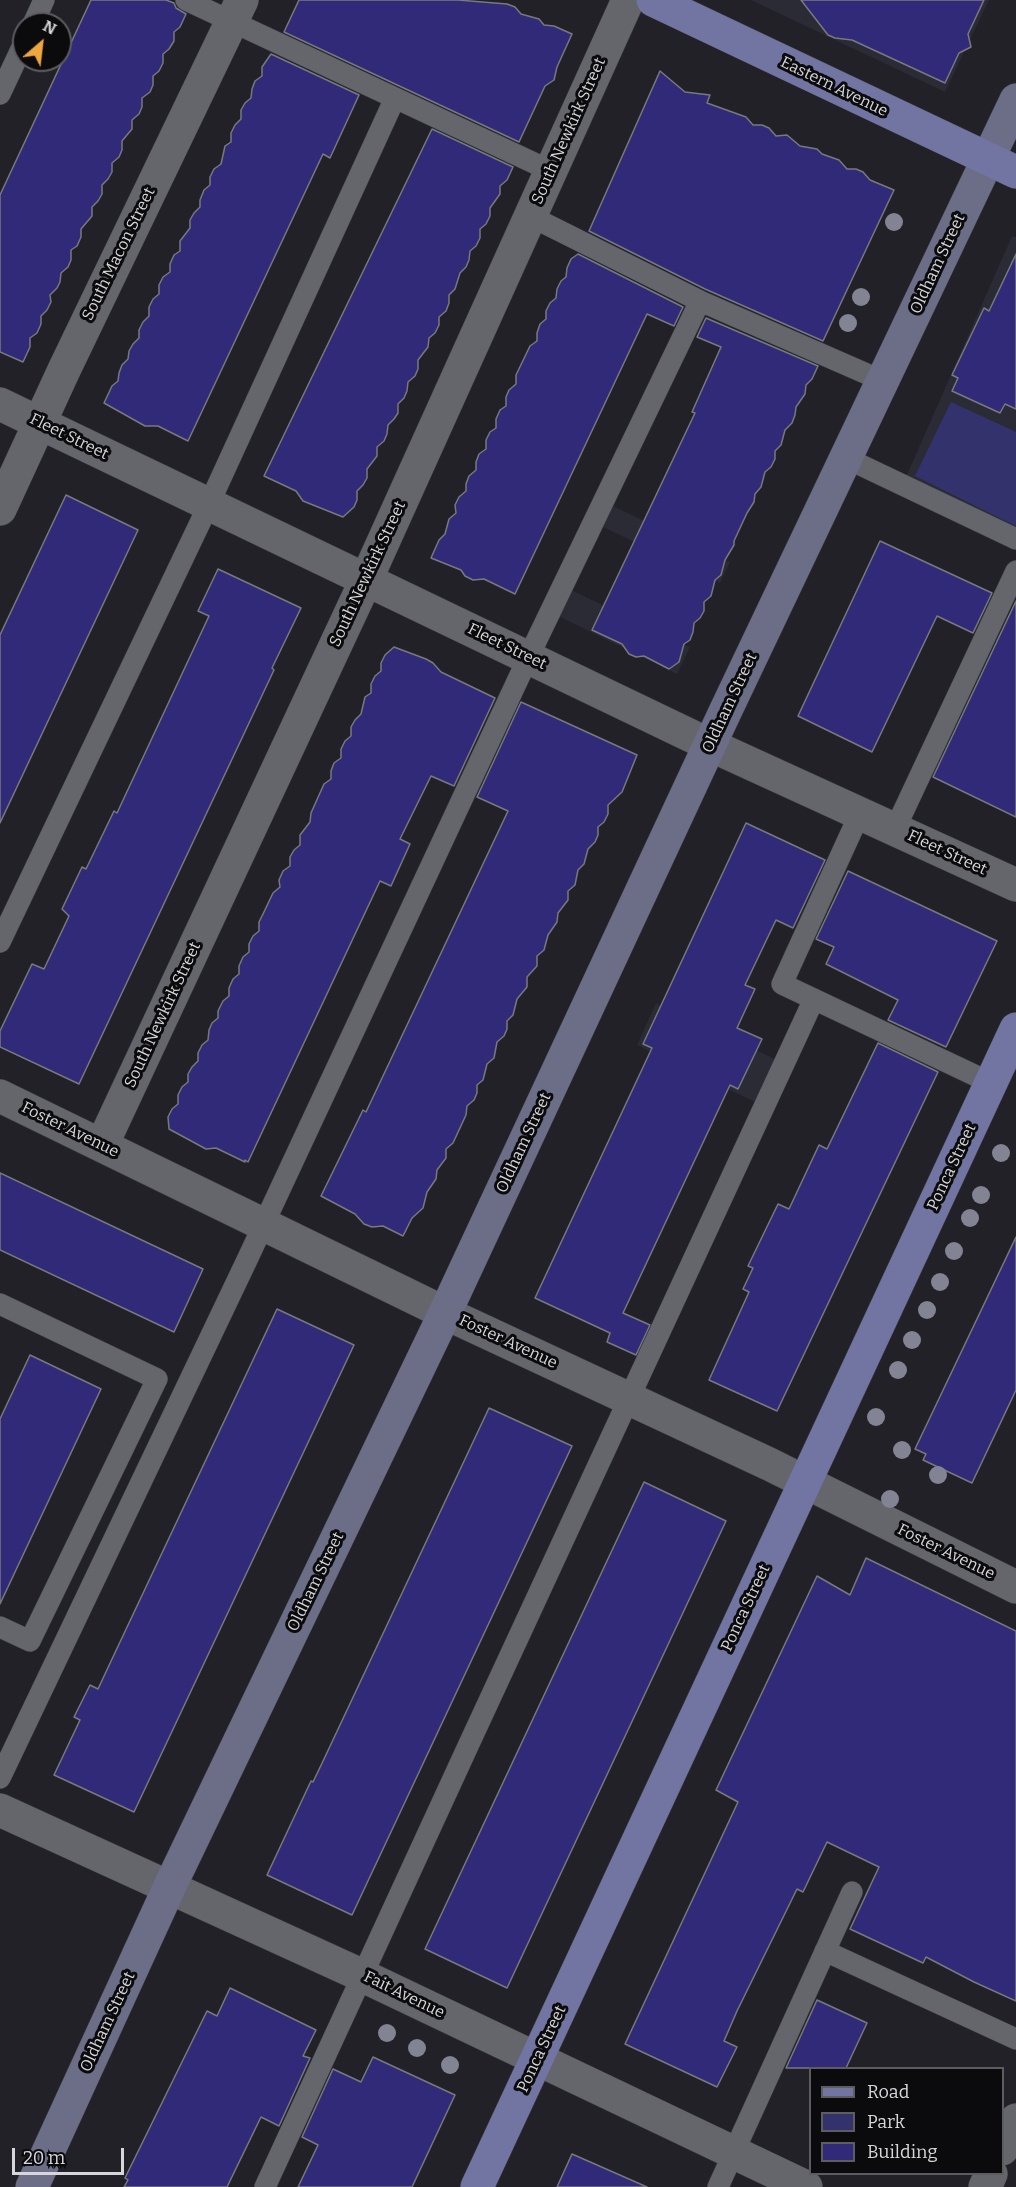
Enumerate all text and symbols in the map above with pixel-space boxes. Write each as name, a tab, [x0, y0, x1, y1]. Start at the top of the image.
north arrow	[12, 12, 72, 72]
text: N	[40, 16, 60, 39]
street label: Eastern Avenue	[777, 53, 891, 121]
street label: South Newkirk Street	[528, 55, 610, 207]
street label: South Macon Street	[78, 184, 160, 324]
street label: Oldham Street	[906, 211, 970, 317]
street label: Fleet Street	[27, 410, 111, 464]
street label: South Newkirk Street	[326, 498, 410, 650]
street label: Fleet Street	[465, 620, 549, 674]
street label: Oldham Street	[698, 650, 762, 756]
street label: Fleet Street	[904, 826, 990, 880]
street label: South Newkirk Street	[121, 939, 205, 1091]
street label: Oldham Street	[492, 1090, 556, 1196]
street label: Foster Avenue	[18, 1098, 122, 1162]
street label: Ponca Street	[924, 1121, 980, 1213]
street label: Foster Avenue	[456, 1311, 560, 1373]
street label: Foster Avenue	[894, 1520, 998, 1584]
street label: Oldham Street	[284, 1529, 348, 1635]
street label: Ponca Street	[718, 1562, 774, 1654]
street label: Fait Avenue	[361, 1967, 447, 2023]
street label: Oldham Street	[76, 1969, 140, 2075]
street label: Ponca Street	[514, 2003, 570, 2095]
legend	[809, 2067, 1004, 2175]
text: Road	[867, 2081, 909, 2103]
text: Park	[867, 2111, 905, 2133]
scale bar	[15, 2136, 128, 2174]
text: Building	[867, 2141, 938, 2163]
text: 20 m	[23, 2147, 65, 2169]

